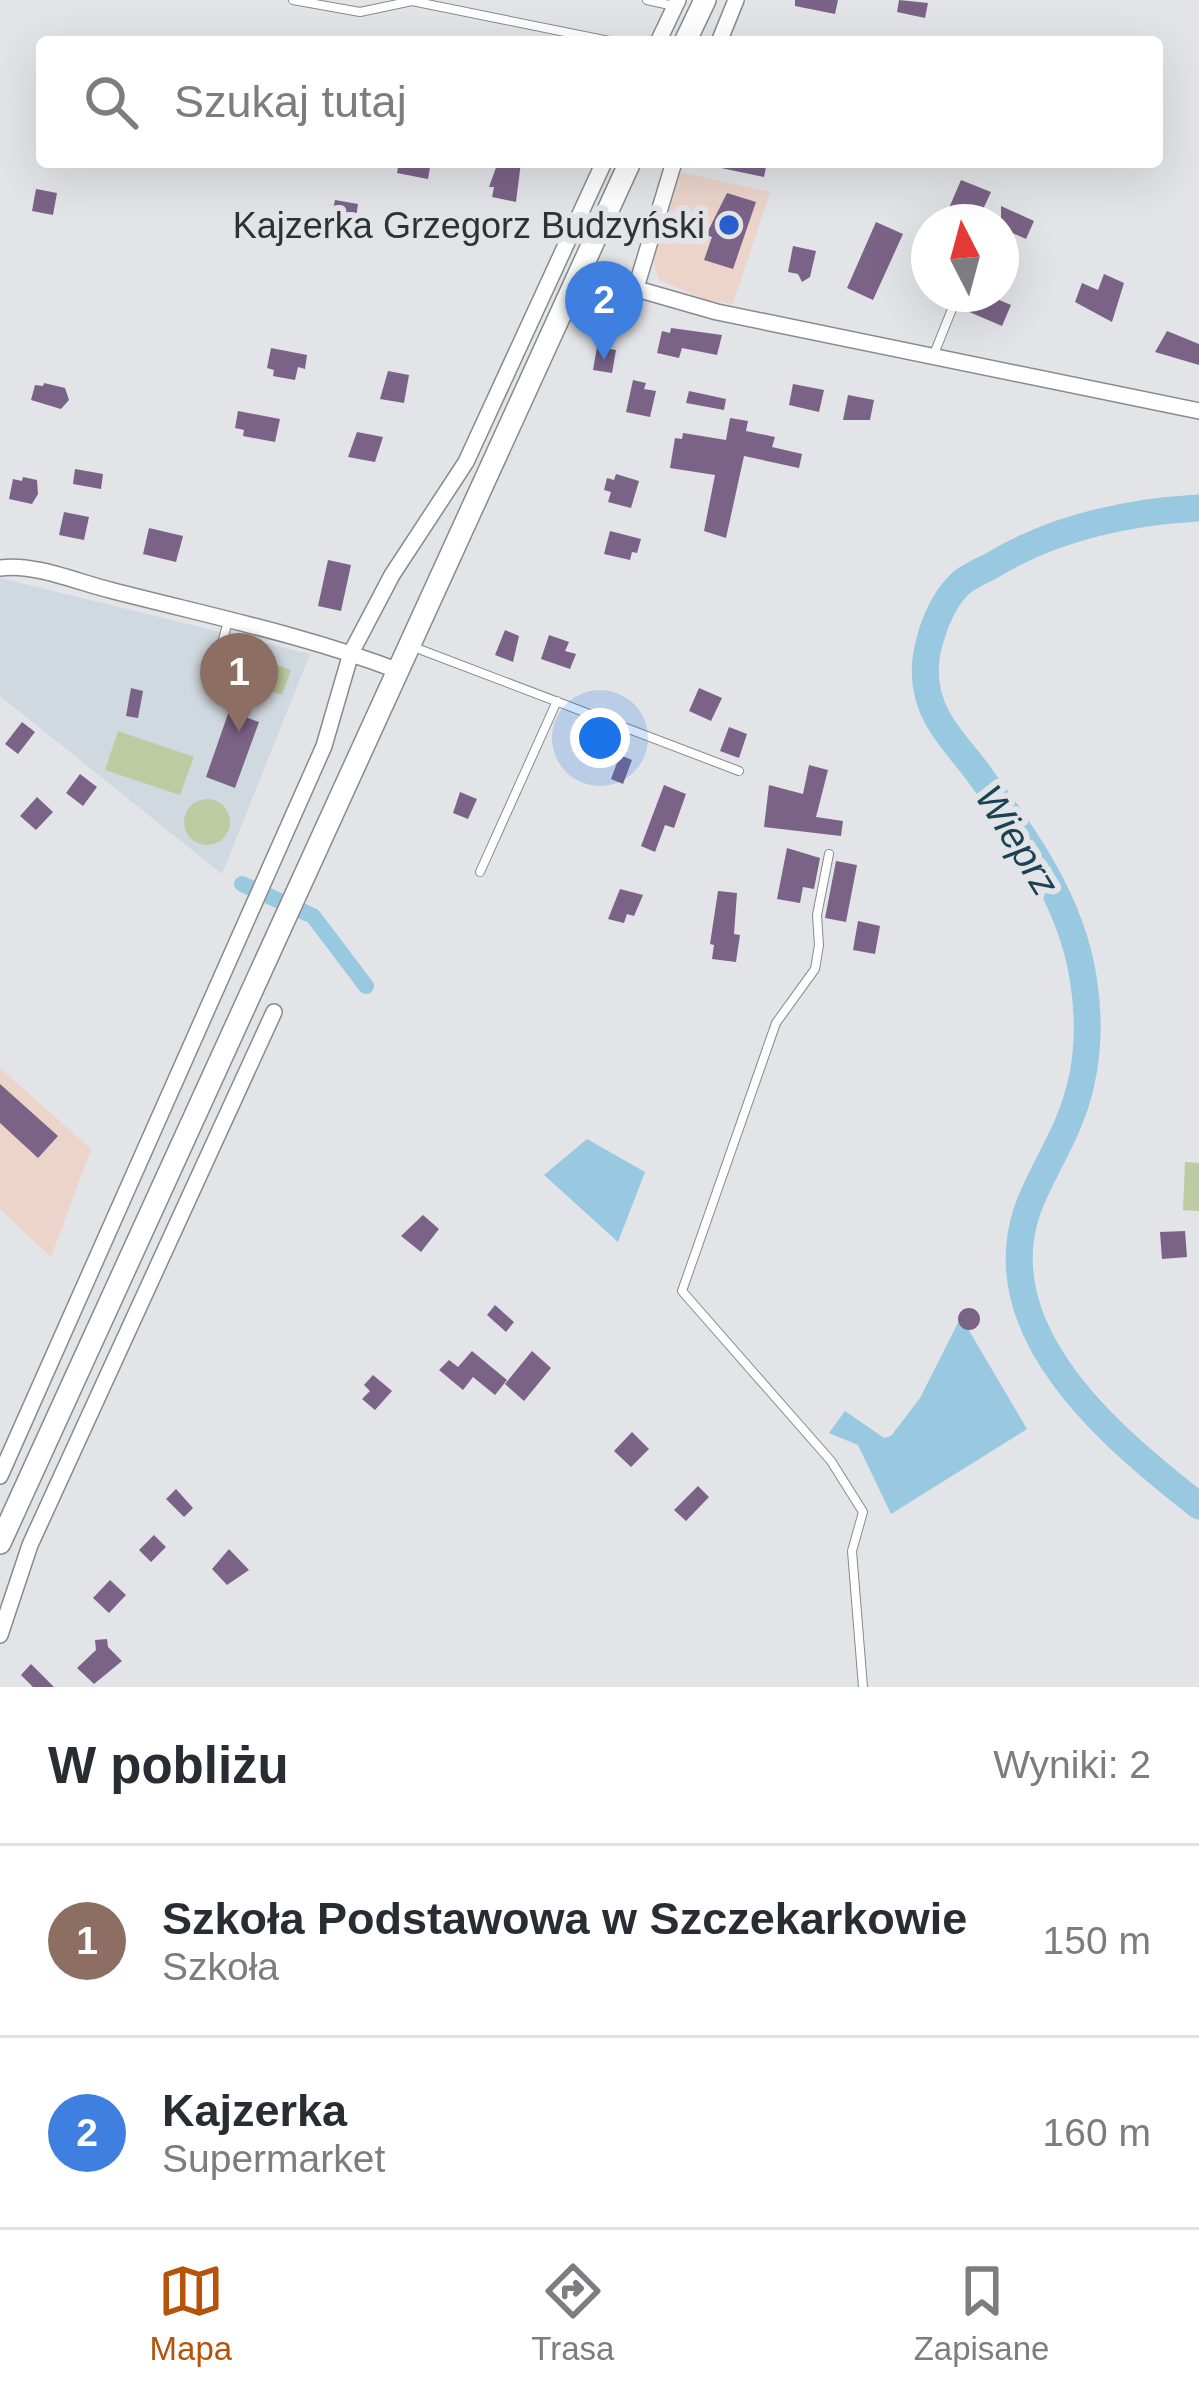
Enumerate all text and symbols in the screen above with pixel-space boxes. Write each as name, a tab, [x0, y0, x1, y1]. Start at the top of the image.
search box	[36, 36, 1163, 168]
icon: search	[78, 69, 144, 135]
text: Szukaj tutaj	[174, 76, 407, 127]
north arrow	[911, 204, 1019, 312]
place label: Kajzerka Grzegorz Budzyński	[233, 205, 705, 246]
marker: Kajzerka Grzegorz Budzyński	[716, 212, 742, 238]
pin: 2	[565, 261, 643, 360]
pin: 1	[200, 633, 278, 732]
your location	[570, 708, 630, 768]
water label: Wieprz	[967, 778, 1068, 903]
text: W pobliżu	[48, 1737, 289, 1794]
text: Wyniki: 2	[993, 1743, 1151, 1786]
text: Szkoła Podstawowa w Szczekarkowie	[162, 1893, 967, 1944]
text: 1	[76, 1919, 98, 1962]
text: 150 m	[1043, 1919, 1151, 1962]
text: Szkoła	[162, 1945, 279, 1988]
text: Kajzerka	[162, 2085, 347, 2136]
text: 2	[76, 2111, 98, 2154]
text: 160 m	[1043, 2111, 1151, 2154]
text: Supermarket	[162, 2137, 385, 2180]
tab: Mapa	[150, 2258, 232, 2368]
tab: Trasa	[531, 2258, 614, 2368]
tab: Zapisane	[914, 2258, 1049, 2368]

